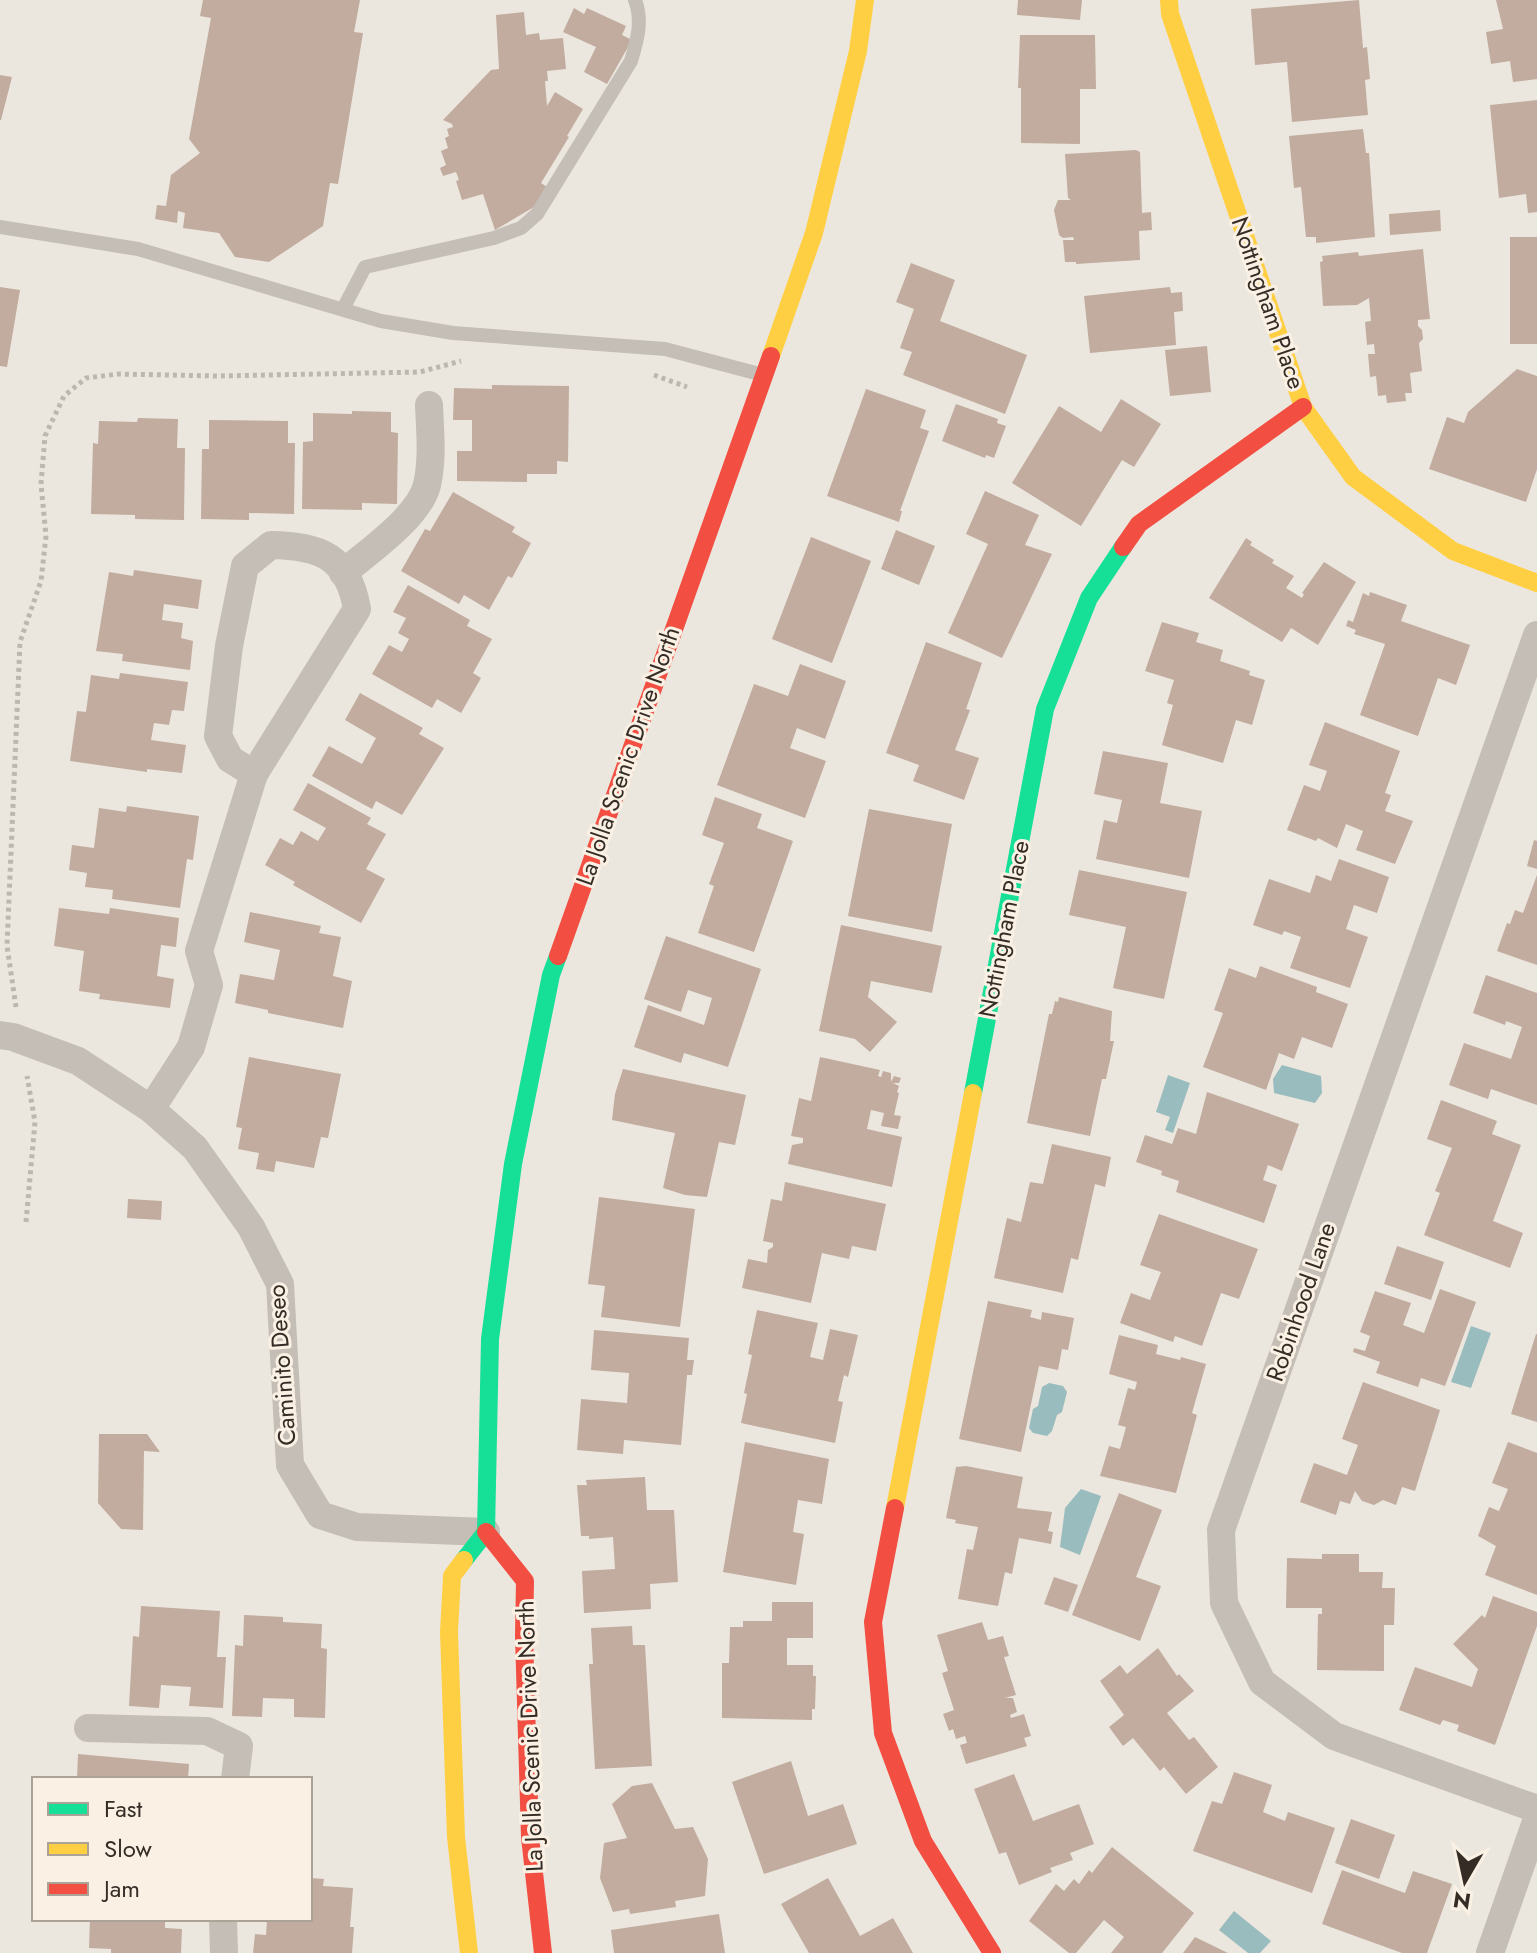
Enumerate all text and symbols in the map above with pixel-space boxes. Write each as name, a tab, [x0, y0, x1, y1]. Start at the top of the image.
street label: Nottingham Place	[1223, 212, 1314, 394]
street label: La Jolla Scenic Drive North	[567, 622, 688, 890]
street label: Nottingham Place	[969, 837, 1038, 1021]
street label: Robinhood Lane	[1257, 1218, 1344, 1386]
street label: Caminito Deseo	[258, 1283, 305, 1447]
street label: La Jolla Scenic Drive North	[507, 1600, 552, 1872]
legend	[32, 1777, 312, 1921]
text: Fast	[104, 1791, 142, 1826]
text: Slow	[104, 1831, 152, 1866]
north arrow	[1425, 1841, 1505, 1921]
text: Jam	[101, 1871, 140, 1906]
text: N	[1451, 1884, 1473, 1918]

